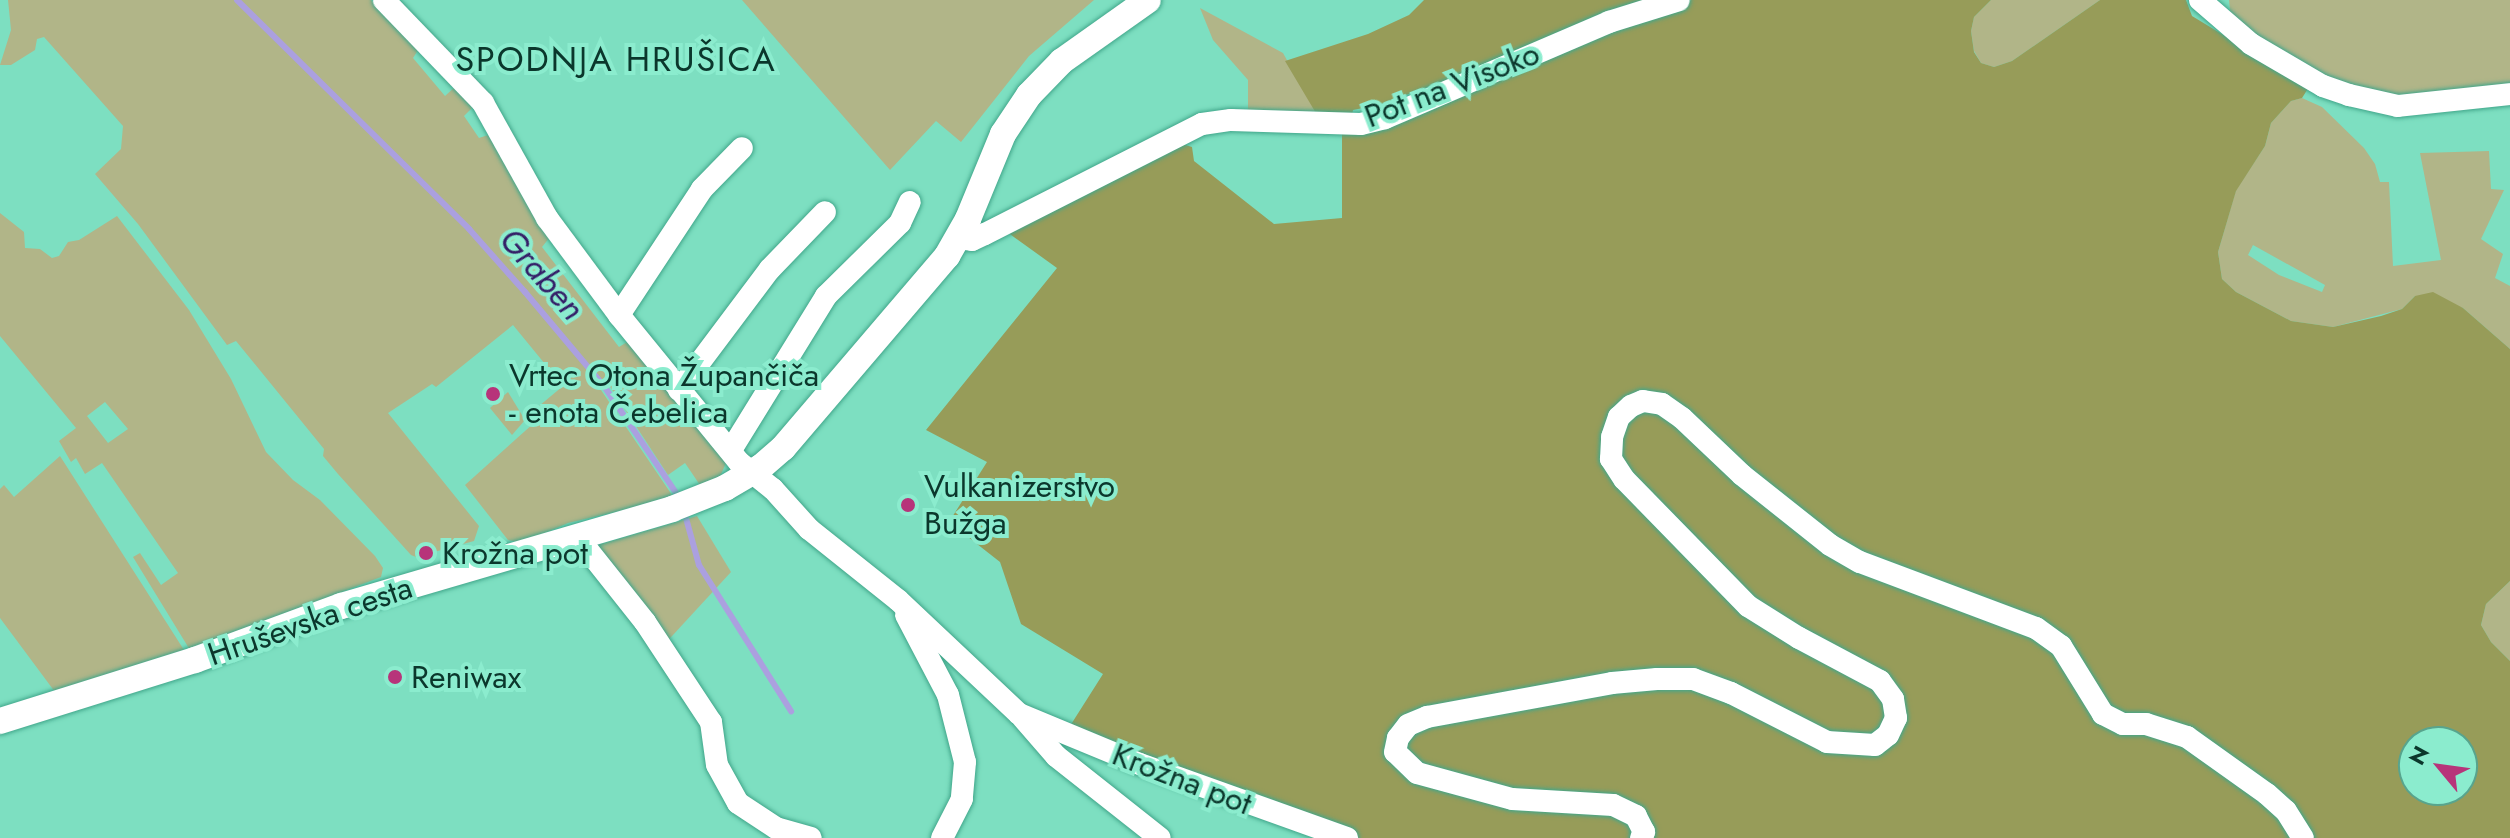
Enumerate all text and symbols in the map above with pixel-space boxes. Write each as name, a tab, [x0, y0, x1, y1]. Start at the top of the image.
street label: Pot na Visoko	[1359, 34, 1545, 136]
district label: SPODNJA HRUŠICA	[455, 40, 777, 80]
water label: Graben	[491, 220, 593, 328]
place label: Vrtec Otona Župančiča - enota Čebelica	[509, 357, 819, 432]
marker: Vrtec Otona Župančiča - enota Čebelica	[484, 385, 502, 403]
place label: Vulkanizerstvo Bužga	[924, 468, 1115, 543]
marker: Vulkanizerstvo Bužga	[899, 496, 917, 514]
place label: Krožna pot	[442, 534, 588, 572]
marker: Krožna pot	[417, 544, 435, 562]
street label: Hruševska cesta	[203, 568, 417, 674]
place label: Reniwax	[411, 658, 521, 696]
marker: Reniwax	[386, 668, 404, 686]
north arrow	[2398, 726, 2478, 806]
street label: Krožna pot	[1107, 735, 1257, 823]
text: N	[2401, 740, 2437, 771]

